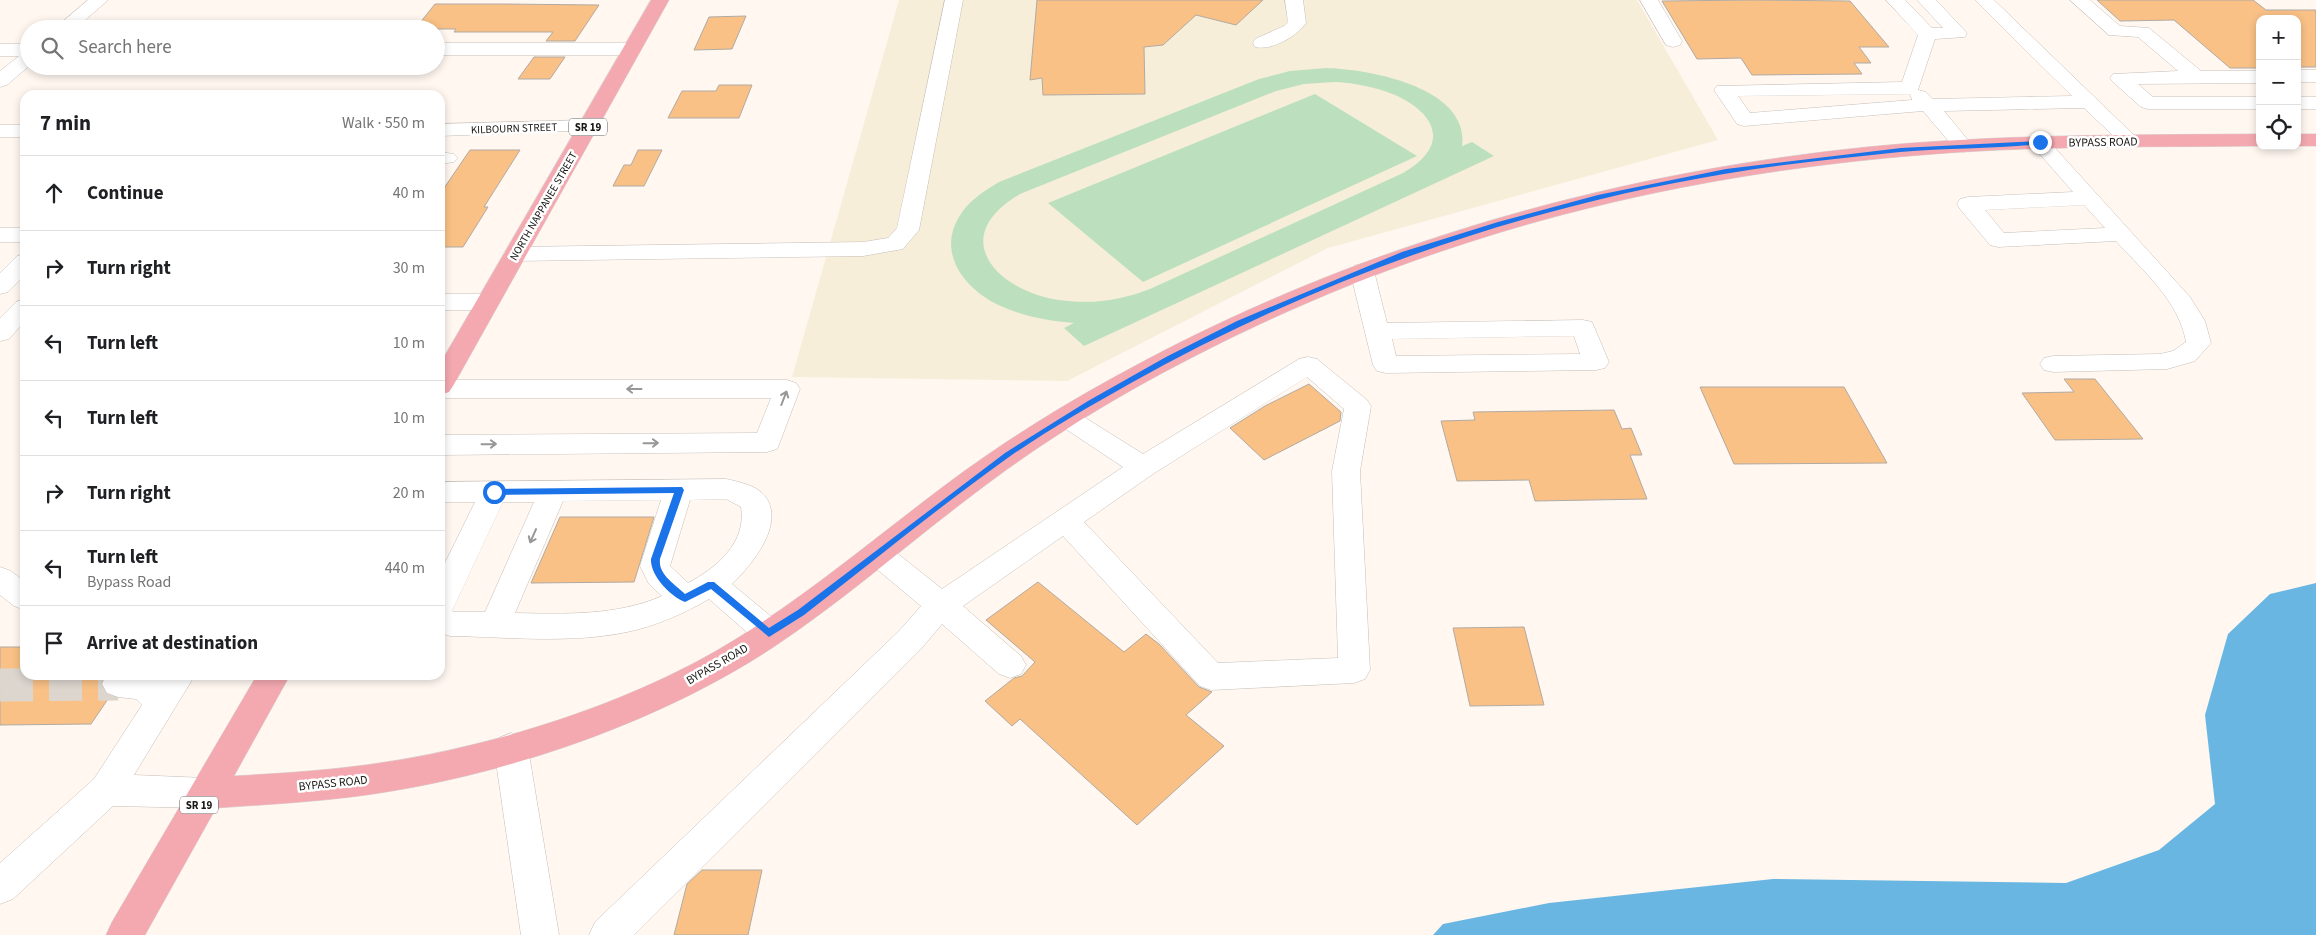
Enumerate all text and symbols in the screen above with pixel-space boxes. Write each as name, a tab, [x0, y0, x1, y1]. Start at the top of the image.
map controls	[2256, 15, 2301, 150]
button: +	[2256, 15, 2301, 60]
search box	[20, 20, 445, 75]
icon: search	[38, 34, 66, 62]
text: Search here	[78, 34, 172, 61]
button: −	[2256, 60, 2301, 105]
button: locate	[2256, 105, 2301, 150]
text: 7 min	[40, 108, 91, 138]
text: Walk · 550 m	[342, 112, 425, 134]
road number: SR 19	[569, 118, 607, 136]
street label: KILBOURN STREET	[471, 119, 558, 138]
route end	[2029, 131, 2052, 154]
street label: BYPASS ROAD	[2068, 133, 2138, 152]
street label: NORTH NAPPANEE STREET	[506, 149, 581, 263]
icon: ahead	[40, 179, 68, 207]
text: Continue	[87, 180, 164, 207]
text: 40 m	[393, 182, 425, 204]
icon: right	[40, 254, 68, 282]
text: Turn right	[87, 255, 171, 282]
text: 30 m	[393, 257, 425, 279]
icon: left	[40, 329, 68, 357]
text: Turn left	[87, 330, 158, 357]
text: 10 m	[393, 332, 425, 354]
one-way arrow	[627, 384, 643, 394]
one-way arrow	[780, 391, 789, 406]
icon: left	[40, 404, 68, 432]
text: Turn left	[87, 405, 158, 432]
text: 10 m	[393, 407, 425, 429]
one-way arrow	[642, 438, 659, 448]
one-way arrow	[480, 439, 496, 449]
icon: right	[40, 479, 68, 507]
text: Turn right	[87, 480, 171, 507]
route start	[483, 481, 506, 504]
text: 20 m	[393, 482, 425, 504]
one-way arrow	[528, 528, 538, 543]
text: Turn left	[87, 544, 158, 571]
icon: left	[40, 554, 68, 582]
text: 440 m	[385, 557, 425, 579]
text: Bypass Road	[87, 571, 171, 593]
icon: arrive	[40, 629, 68, 657]
text: Arrive at destination	[87, 630, 258, 657]
street label: BYPASS ROAD	[683, 640, 751, 689]
street label: BYPASS ROAD	[298, 771, 368, 796]
road number: SR 19	[180, 796, 218, 814]

